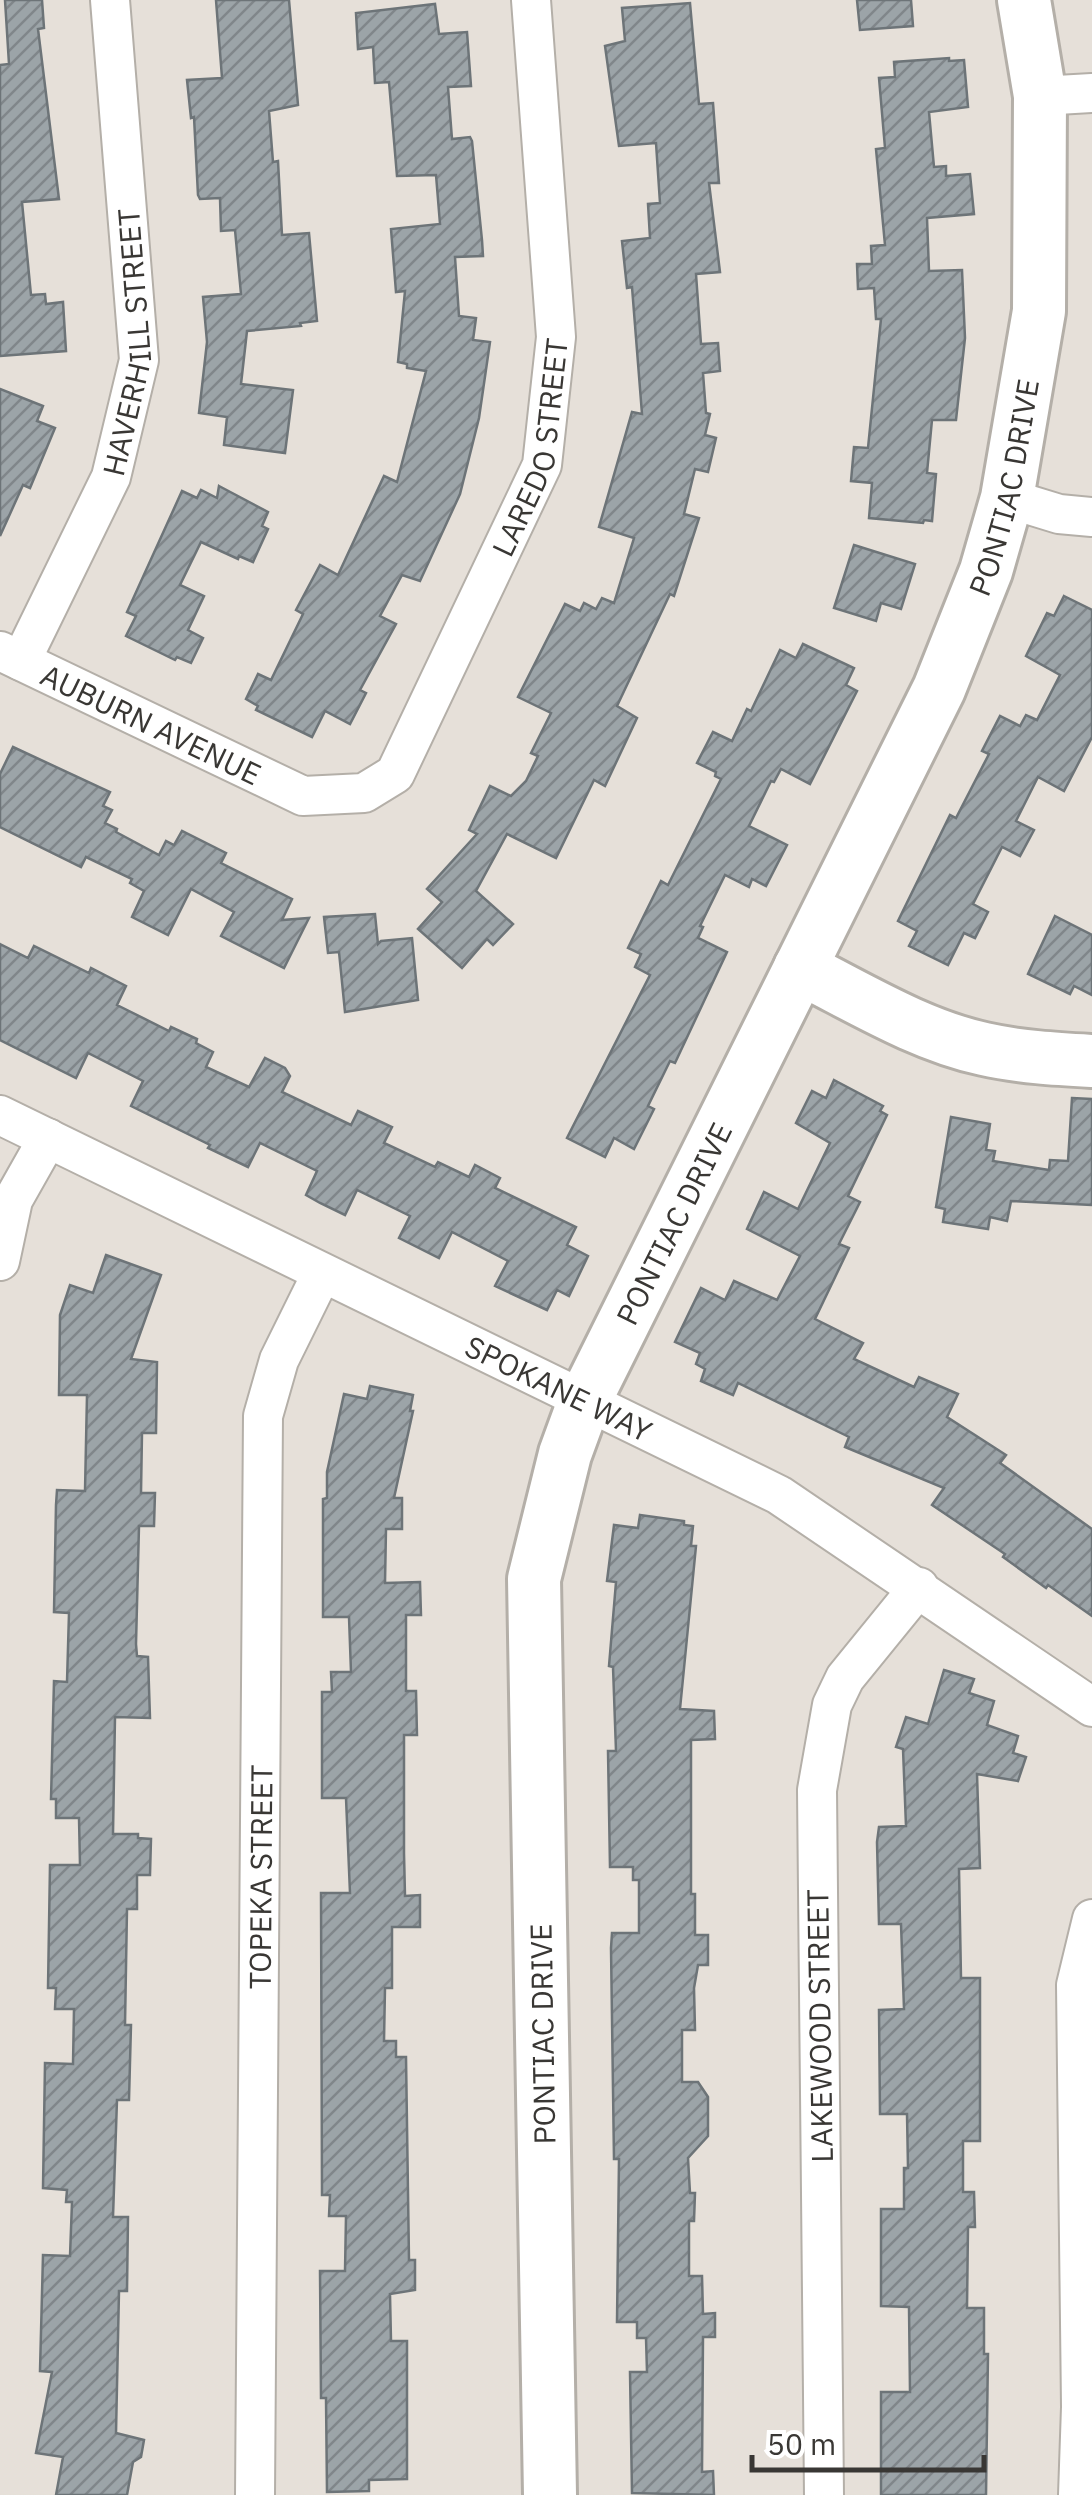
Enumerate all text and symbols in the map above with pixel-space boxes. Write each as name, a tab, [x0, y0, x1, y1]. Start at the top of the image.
street label: HAVERHILL STREET	[93, 207, 159, 480]
street label: LAREDO STREET	[482, 336, 575, 562]
street label: PONTIAC DRIVE	[959, 376, 1047, 601]
street label: AUBURN AVENUE	[35, 654, 268, 793]
street label: PONTIAC DRIVE	[606, 1116, 740, 1331]
street label: SPOKANE WAY	[459, 1326, 659, 1450]
street label: TOPEKA STREET	[239, 1765, 280, 1989]
street label: LAKEWOOD STREET	[797, 1889, 841, 2163]
street label: PONTIAC DRIVE	[521, 1923, 563, 2145]
scale bar	[752, 2410, 984, 2472]
text: 50 m	[767, 2424, 836, 2463]

